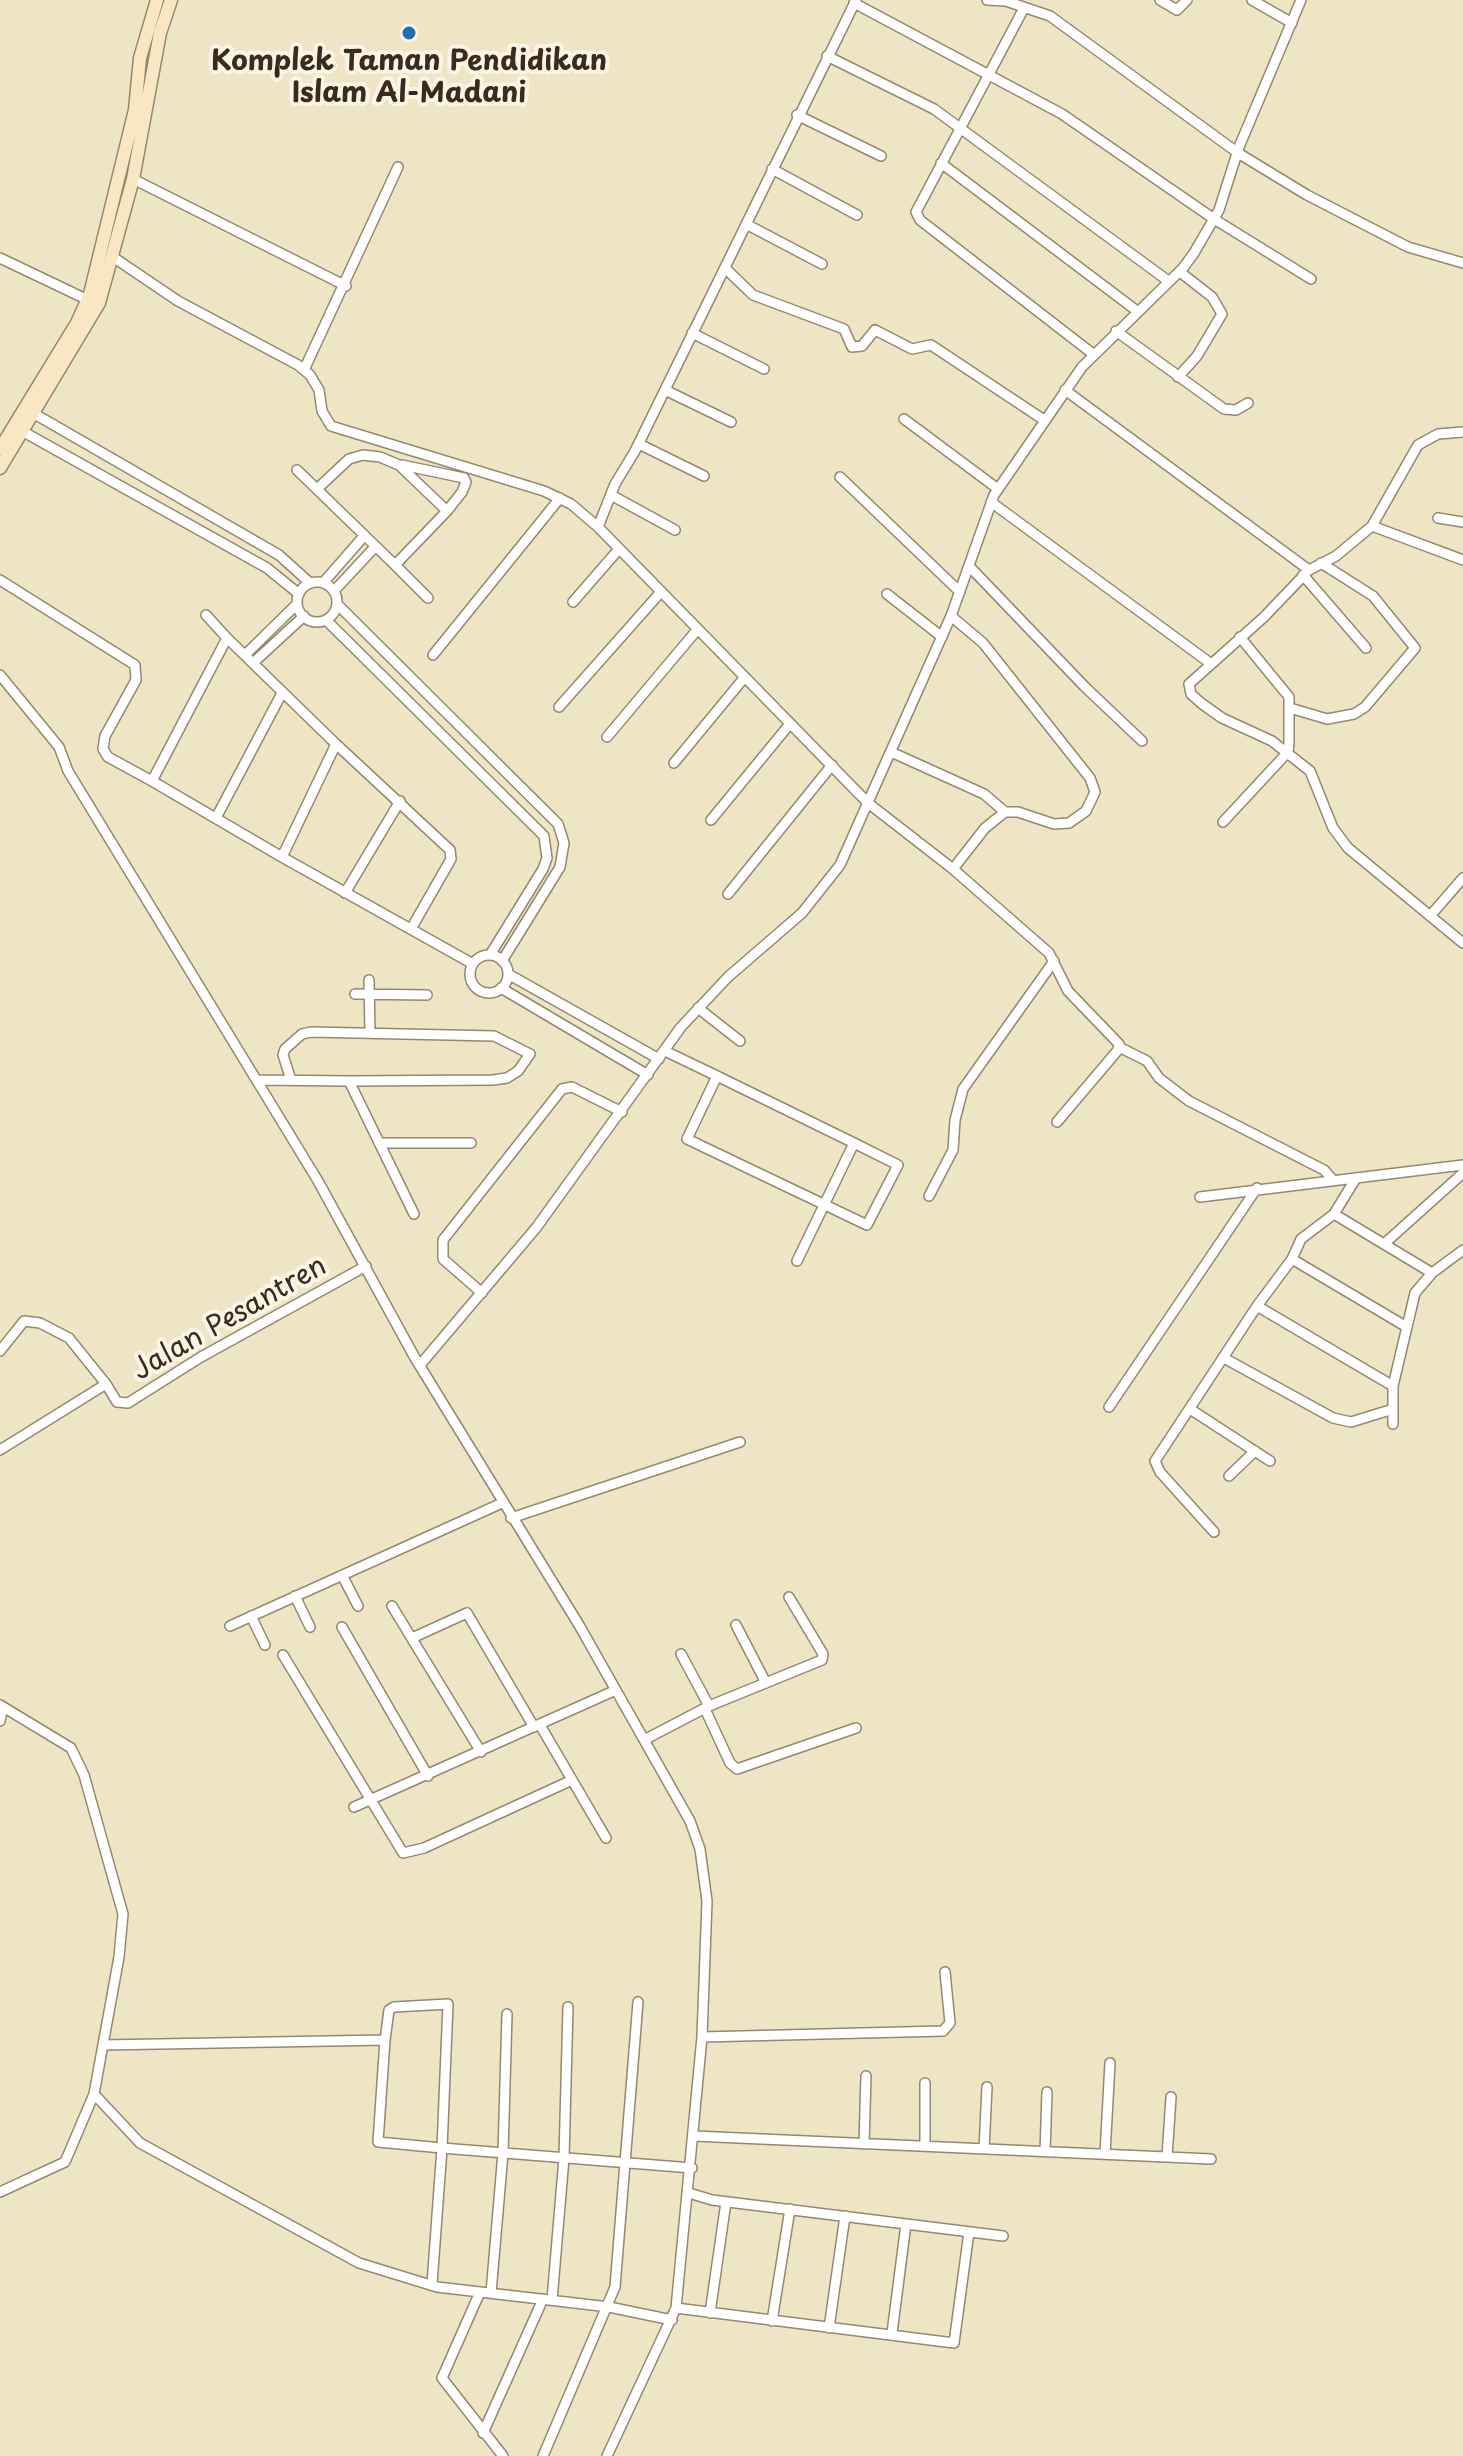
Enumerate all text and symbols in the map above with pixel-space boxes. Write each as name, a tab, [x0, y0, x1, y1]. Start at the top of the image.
marker: Komplek Taman Pendidikan Islam Al-Madani	[400, 24, 418, 42]
place label: Komplek Taman Pendidikan Islam Al-Madani	[211, 45, 607, 111]
street label: Jalan Pesantren	[127, 1250, 333, 1388]

